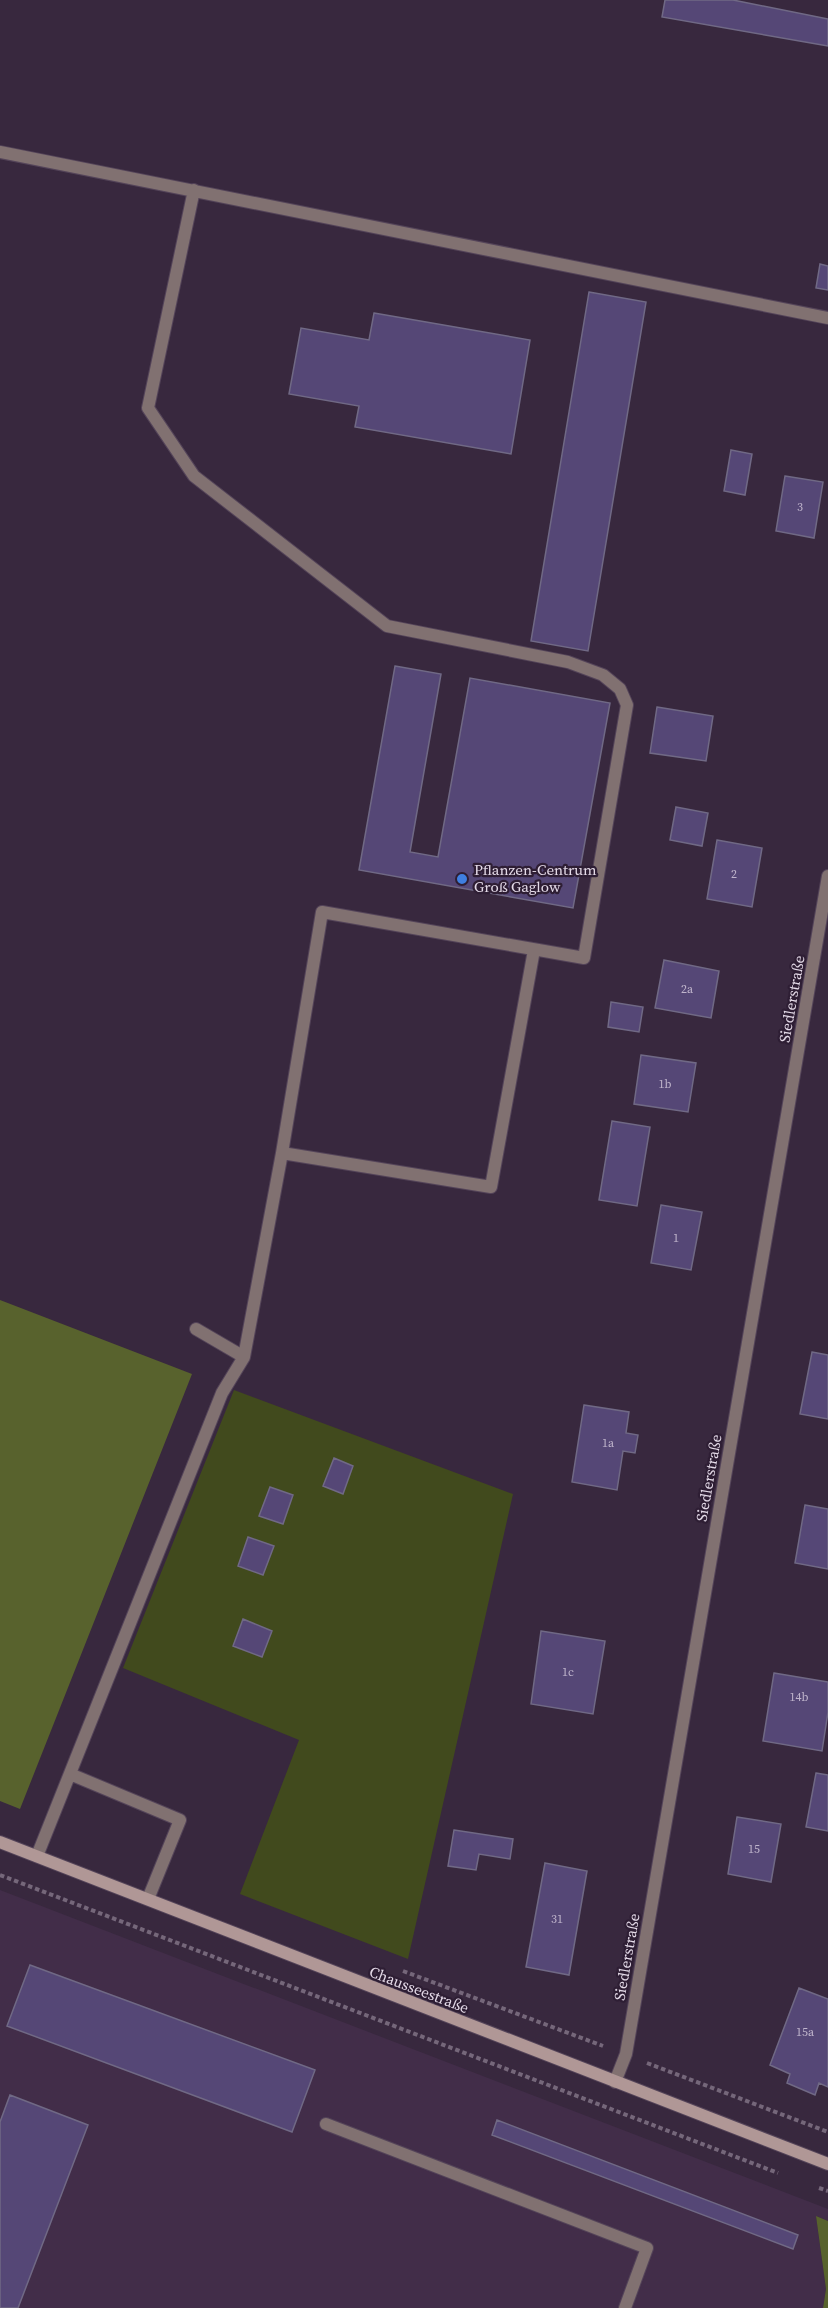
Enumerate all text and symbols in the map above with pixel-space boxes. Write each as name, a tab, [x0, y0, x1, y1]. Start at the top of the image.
house number: 3	[797, 499, 803, 515]
place label: Pflanzen-Centrum Groß Gaglow	[474, 859, 597, 897]
house number: 2	[731, 866, 737, 882]
marker: Pflanzen-Centrum Groß Gaglow	[455, 872, 469, 886]
street label: Siedlerstraße	[773, 953, 810, 1044]
house number: 2a	[681, 981, 694, 997]
house number: 1b	[659, 1076, 672, 1092]
house number: 1	[673, 1230, 679, 1246]
street label: Siedlerstraße	[690, 1432, 727, 1523]
house number: 1a	[602, 1435, 615, 1451]
house number: 1c	[562, 1664, 574, 1680]
house number: 14b	[790, 1689, 809, 1705]
house number: 15	[748, 1841, 760, 1857]
house number: 31	[551, 1911, 563, 1927]
street label: Siedlerstraße	[608, 1911, 645, 2002]
street label: Chausseestraße	[366, 1961, 472, 2018]
house number: 15a	[796, 2024, 815, 2040]

